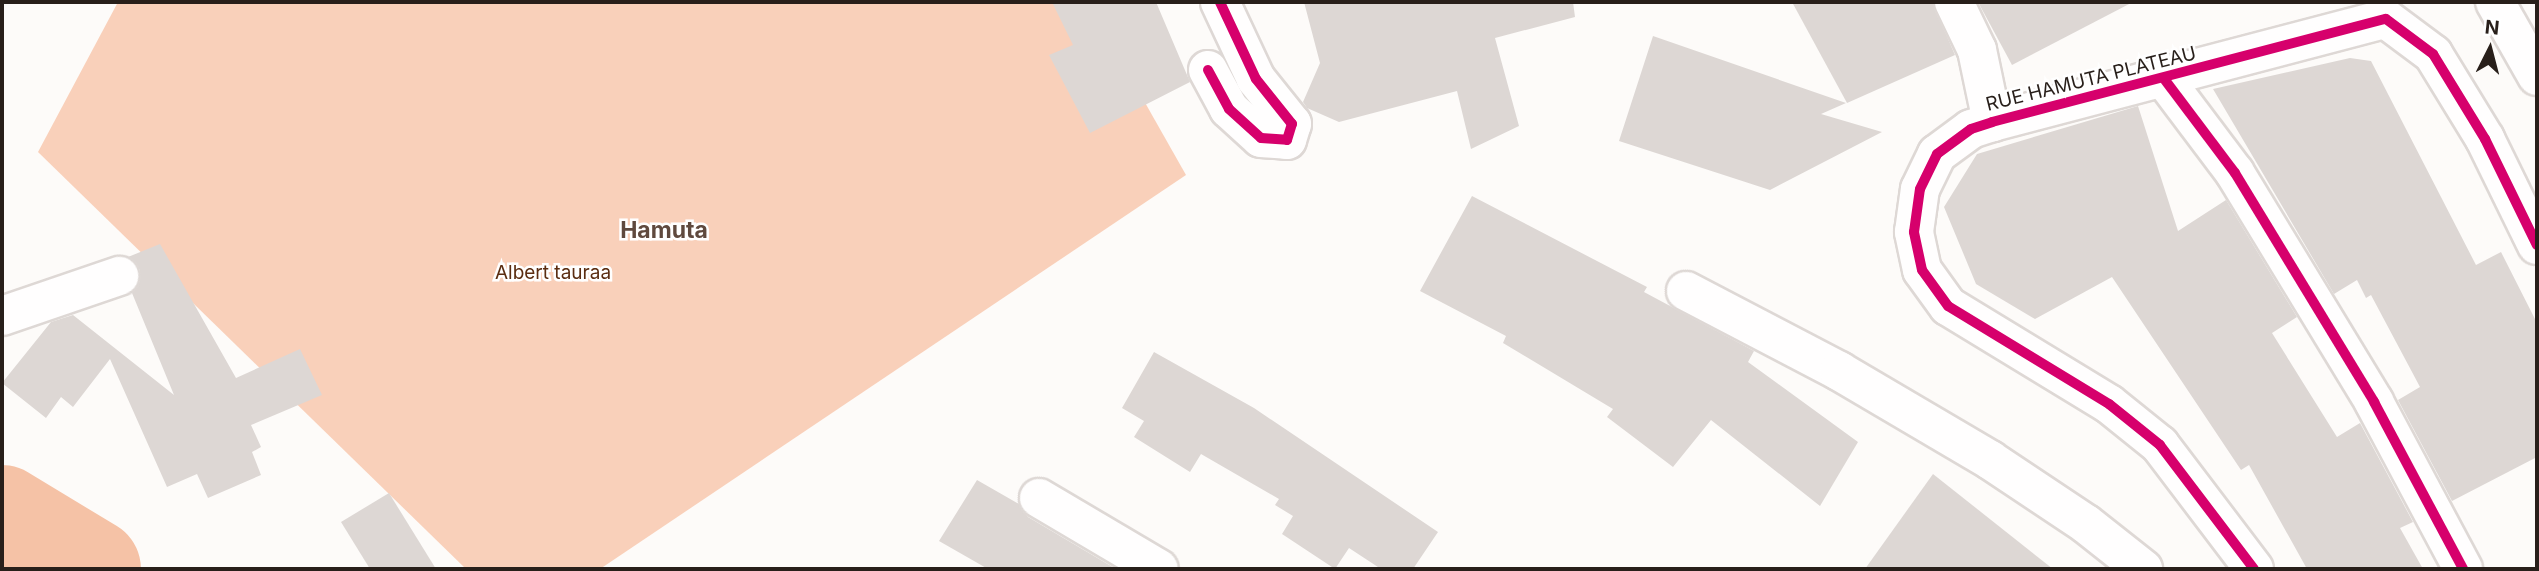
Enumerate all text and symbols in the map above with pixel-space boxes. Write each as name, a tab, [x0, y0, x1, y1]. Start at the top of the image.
north arrow	[2455, 14, 2525, 84]
text: N	[2484, 15, 2501, 40]
street label: RUE HAMUTA PLATEAU	[1984, 42, 2198, 116]
district label: Hamuta	[620, 216, 708, 244]
park label: Albert tauraa	[495, 262, 611, 284]

